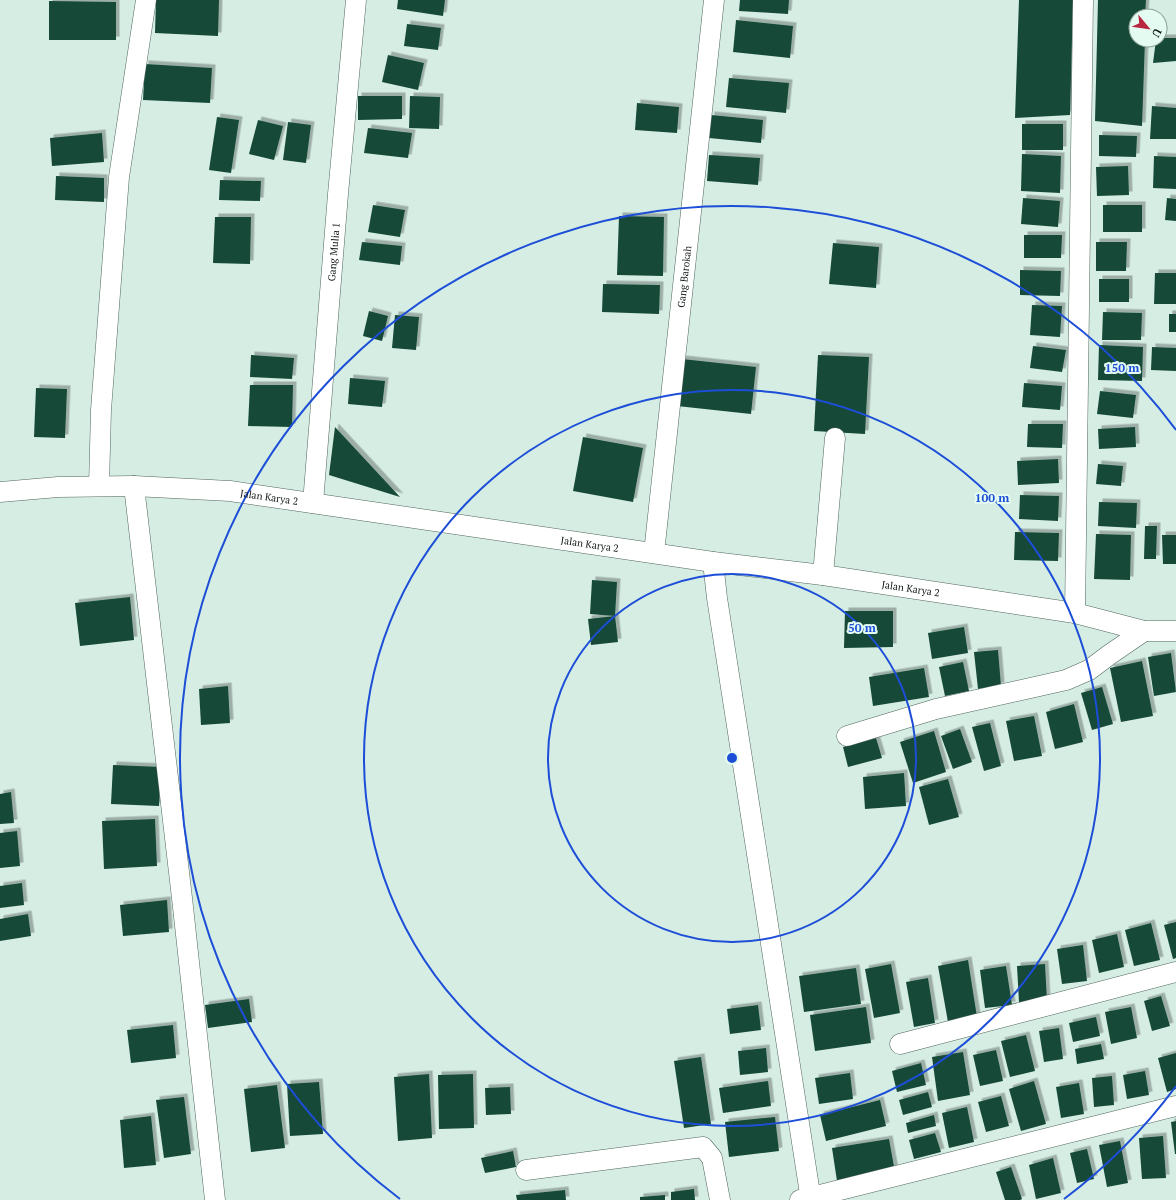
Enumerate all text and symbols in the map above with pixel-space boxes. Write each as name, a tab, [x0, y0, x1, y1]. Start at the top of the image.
north arrow	[1128, 8, 1168, 48]
text: U	[1149, 26, 1165, 40]
street label: Gang Mulia 1	[325, 222, 343, 282]
street label: Gang Barokah	[675, 245, 694, 308]
text: 150 m	[1105, 360, 1139, 375]
street label: Jalan Karya 2	[239, 487, 299, 508]
text: 100 m	[975, 490, 1009, 505]
street label: Jalan Karya 2	[560, 534, 620, 555]
street label: Jalan Karya 2	[881, 578, 940, 600]
text: 50 m	[848, 620, 876, 635]
centre of rings	[725, 751, 739, 765]

